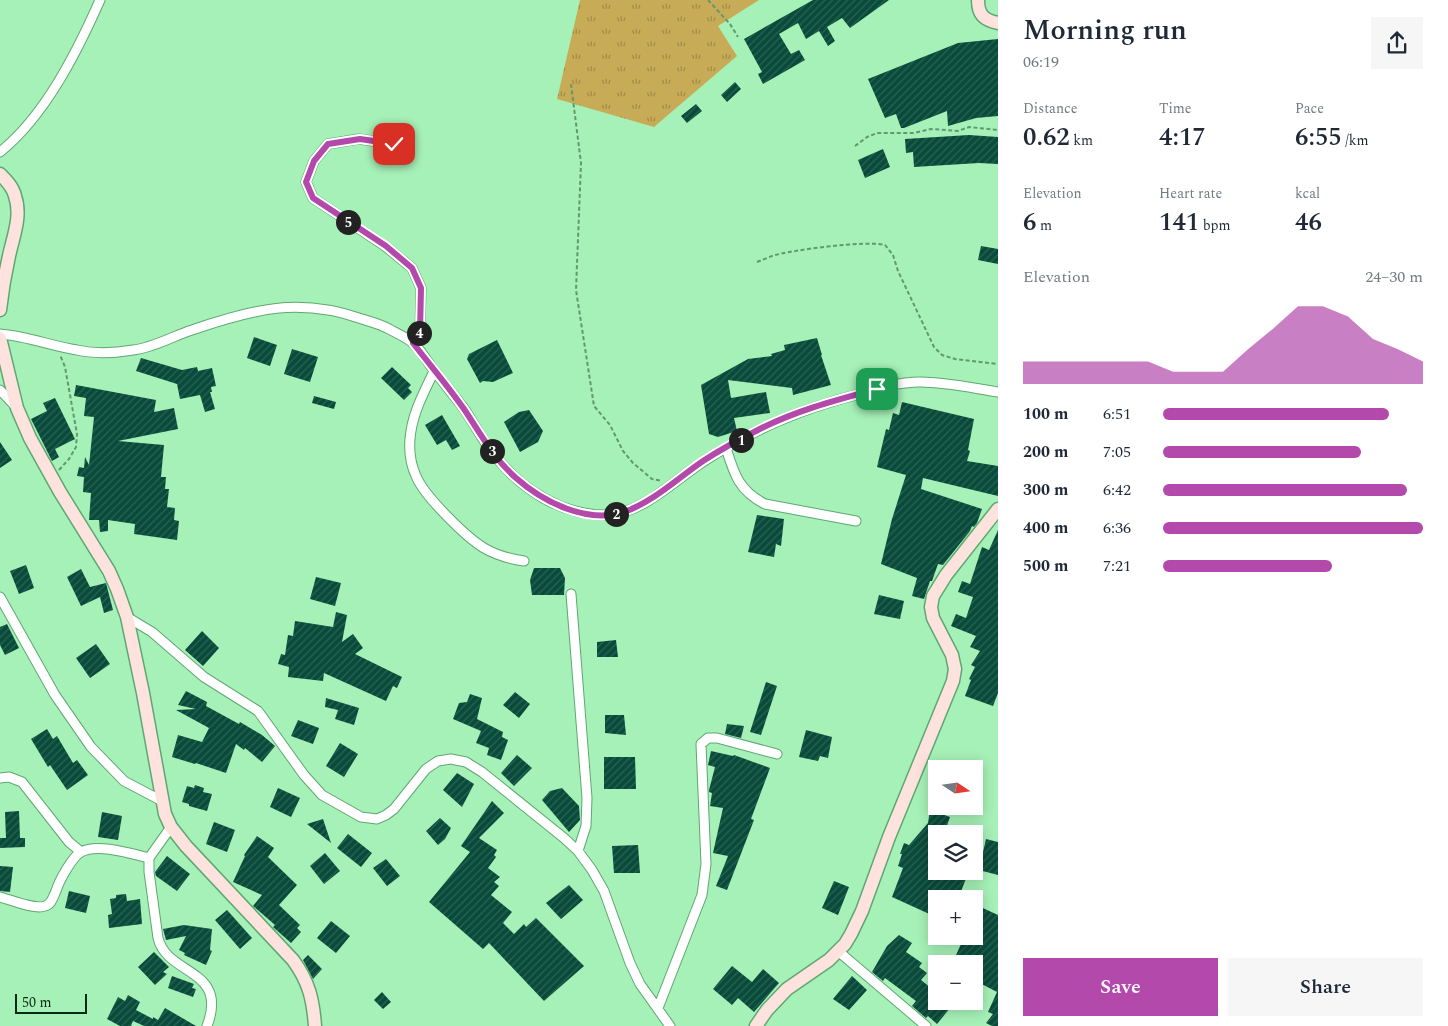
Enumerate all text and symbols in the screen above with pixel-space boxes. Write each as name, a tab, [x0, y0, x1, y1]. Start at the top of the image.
text: Morning run	[1023, 9, 1187, 52]
button: share	[1371, 17, 1423, 69]
text: 06:19	[1023, 50, 1059, 74]
text: Distance	[1023, 98, 1078, 119]
text: Time	[1159, 98, 1192, 119]
text: Pace	[1295, 98, 1324, 119]
text: 0.62	[1023, 119, 1070, 157]
text: 4:17	[1159, 119, 1206, 157]
text: 6:55	[1295, 119, 1342, 157]
pin	[373, 123, 415, 165]
icon: check	[380, 130, 408, 158]
text: km	[1070, 130, 1093, 151]
text: /km	[1342, 130, 1369, 151]
text: Elevation	[1023, 183, 1082, 204]
text: Heart rate	[1159, 183, 1222, 204]
text: kcal	[1295, 183, 1320, 204]
text: 6	[1023, 204, 1036, 242]
text: 141	[1159, 204, 1199, 242]
text: 46	[1295, 204, 1322, 242]
pin: 5	[336, 210, 360, 234]
text: 5	[345, 212, 352, 233]
text: m	[1036, 215, 1052, 236]
text: bpm	[1199, 215, 1231, 236]
text: Elevation	[1023, 265, 1090, 289]
text: 24–30 m	[1365, 265, 1423, 289]
pin: 4	[406, 320, 432, 346]
text: 4	[416, 323, 423, 344]
pin	[856, 368, 898, 410]
icon: arrive	[863, 375, 891, 403]
text: 100 m	[1023, 402, 1068, 426]
text: 6:51	[1103, 402, 1131, 426]
pin: 1	[728, 428, 754, 452]
text: 1	[738, 430, 745, 451]
pin: 3	[480, 438, 504, 464]
text: 200 m	[1023, 440, 1068, 464]
text: 7:05	[1103, 440, 1131, 464]
text: 3	[489, 441, 496, 462]
text: 300 m	[1023, 478, 1068, 502]
text: 6:42	[1103, 478, 1131, 502]
pin: 2	[604, 502, 628, 526]
text: 2	[613, 504, 620, 525]
text: 400 m	[1023, 516, 1068, 540]
text: 6:36	[1103, 516, 1131, 540]
text: 500 m	[1023, 554, 1068, 578]
text: 7:21	[1103, 554, 1131, 578]
north arrow	[928, 760, 982, 815]
map controls	[928, 760, 983, 1010]
button: layers	[928, 825, 983, 880]
button: +	[928, 890, 983, 945]
button: −	[928, 955, 983, 1010]
button: Save	[1023, 958, 1218, 1016]
button: Share	[1228, 958, 1423, 1016]
scale bar	[15, 991, 88, 1014]
text: 50 m	[22, 992, 52, 1013]

